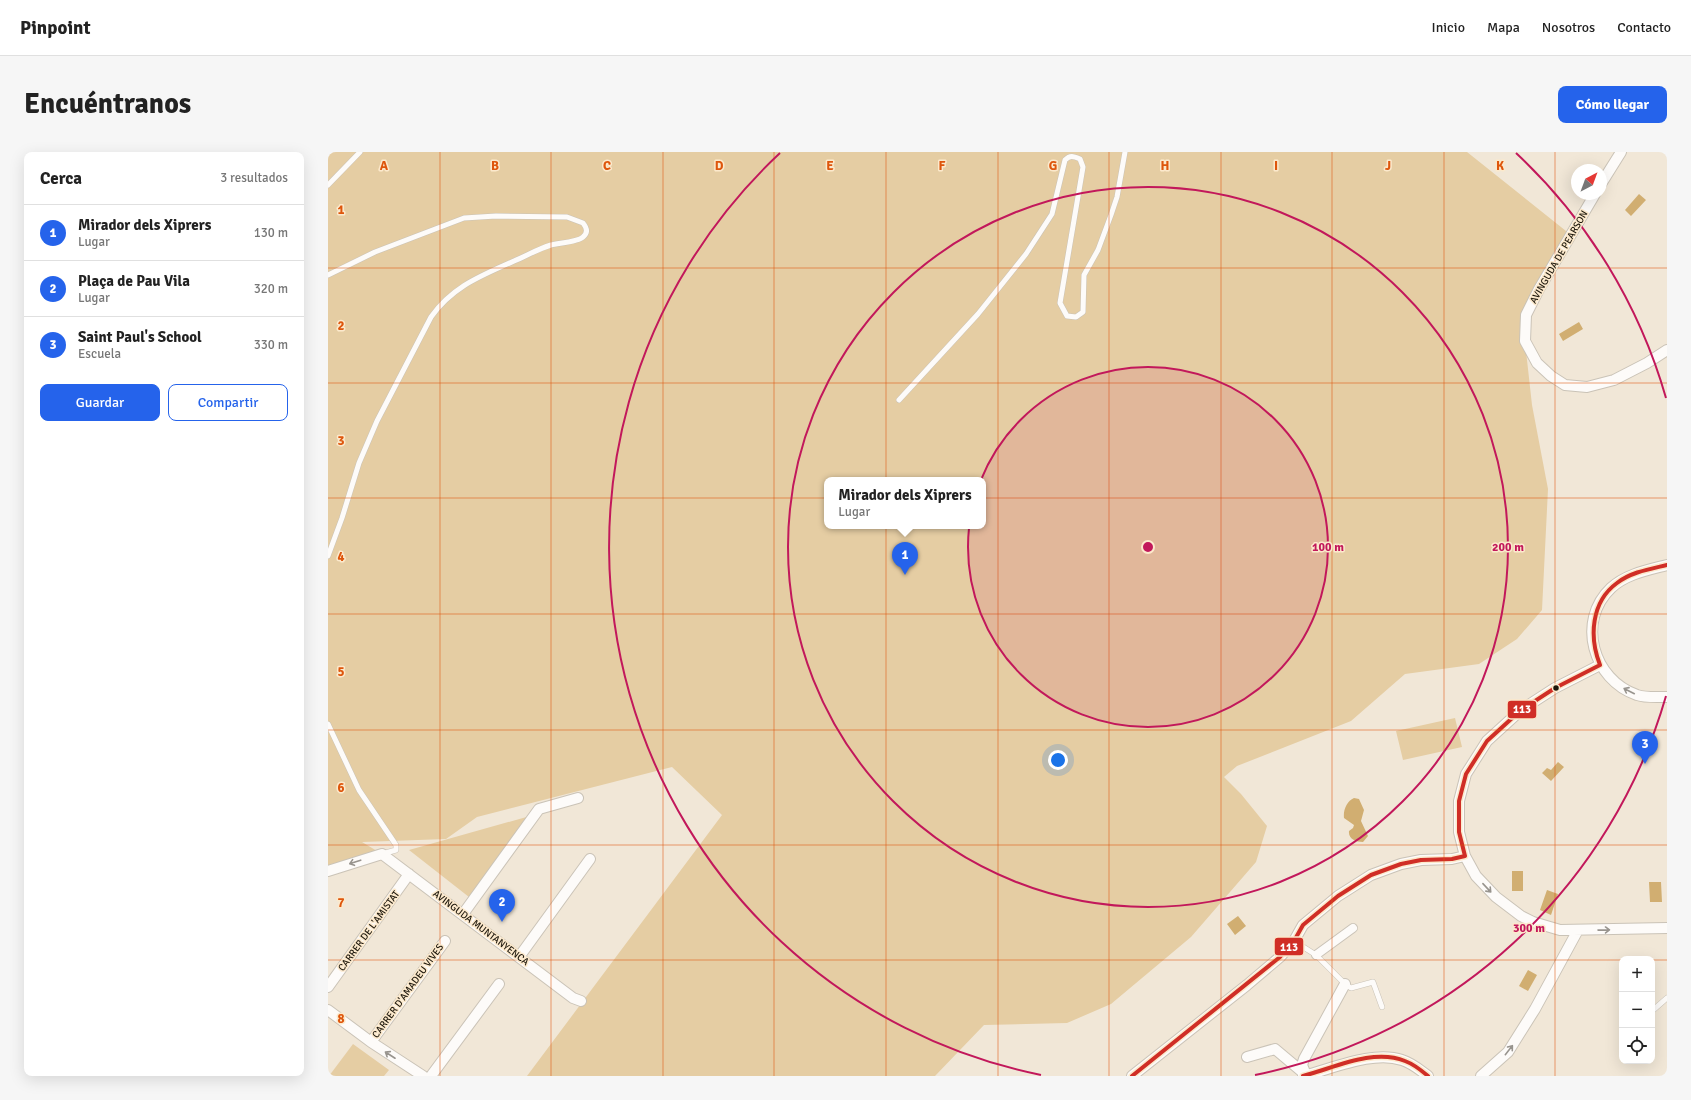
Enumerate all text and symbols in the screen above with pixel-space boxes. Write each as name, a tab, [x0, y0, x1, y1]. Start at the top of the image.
text: Pinpoint	[20, 16, 91, 40]
text: Inicio	[1432, 19, 1465, 36]
text: Mapa	[1487, 19, 1520, 36]
text: Nosotros	[1542, 19, 1595, 36]
text: Contacto	[1617, 19, 1671, 36]
button: Cómo llegar	[1558, 86, 1667, 123]
text: Encuéntranos	[24, 87, 191, 121]
text: A	[380, 158, 389, 174]
text: B	[491, 158, 499, 174]
text: C	[603, 158, 611, 174]
text: D	[715, 158, 724, 174]
text: E	[826, 158, 834, 174]
text: F	[939, 158, 946, 174]
text: G	[1049, 158, 1057, 174]
text: H	[1161, 158, 1169, 174]
text: I	[1274, 158, 1278, 174]
text: J	[1385, 158, 1391, 174]
text: K	[1496, 158, 1504, 174]
north arrow	[1571, 164, 1607, 200]
text: Cerca	[40, 168, 82, 189]
text: 3 resultados	[220, 170, 288, 186]
text: 1	[337, 202, 345, 218]
street label: AVINGUDA DE PEARSON	[1527, 208, 1591, 306]
text: Mirador dels Xiprers	[78, 216, 211, 234]
text: 1	[49, 225, 57, 241]
text: 130 m	[254, 225, 288, 241]
text: Lugar	[78, 234, 110, 250]
text: Plaça de Pau Vila	[78, 272, 190, 290]
text: 2	[49, 281, 57, 297]
text: 320 m	[254, 281, 288, 297]
text: Lugar	[78, 290, 110, 306]
text: 2	[337, 318, 345, 334]
text: Saint Paul's School	[78, 328, 202, 346]
text: 3	[49, 337, 57, 353]
text: 330 m	[254, 337, 288, 353]
text: Escuela	[78, 346, 121, 362]
button: Guardar	[40, 384, 160, 421]
button: Compartir	[168, 384, 288, 421]
text: 3	[337, 433, 345, 449]
popup	[824, 477, 986, 529]
text: Mirador dels Xiprers	[838, 486, 972, 504]
text: Lugar	[838, 504, 870, 520]
centre of rings	[1141, 540, 1155, 554]
text: 100 m	[1312, 540, 1344, 555]
text: 200 m	[1492, 540, 1524, 555]
pin: 1	[892, 542, 918, 575]
text: 4	[337, 549, 345, 565]
text: 5	[337, 664, 345, 680]
unlabelled marker	[1551, 683, 1561, 693]
one-way arrow	[1623, 687, 1635, 695]
line badge: 113	[1507, 700, 1537, 719]
text: 113	[1513, 703, 1531, 716]
pin: 3	[1632, 731, 1658, 764]
your location	[1048, 750, 1068, 770]
text: 6	[337, 780, 345, 796]
one-way arrow	[349, 859, 361, 867]
one-way arrow	[1482, 883, 1491, 893]
street label: CARRER DE L'AMISTAT	[336, 888, 402, 974]
street label: AVINGUDA MUNTANYENCA	[431, 888, 531, 968]
pin: 2	[489, 889, 515, 922]
text: 7	[337, 895, 345, 911]
text: 300 m	[1513, 921, 1545, 936]
one-way arrow	[1597, 926, 1610, 934]
line badge: 113	[1274, 937, 1304, 956]
street label: CARRER D'AMADEU VIVES	[370, 941, 446, 1040]
text: 113	[1280, 941, 1298, 954]
map controls	[1619, 956, 1655, 1064]
button: +	[1619, 956, 1655, 992]
button: −	[1619, 992, 1655, 1028]
text: 8	[337, 1011, 345, 1027]
button: locate	[1619, 1028, 1655, 1064]
one-way arrow	[1505, 1044, 1514, 1055]
one-way arrow	[384, 1050, 396, 1058]

